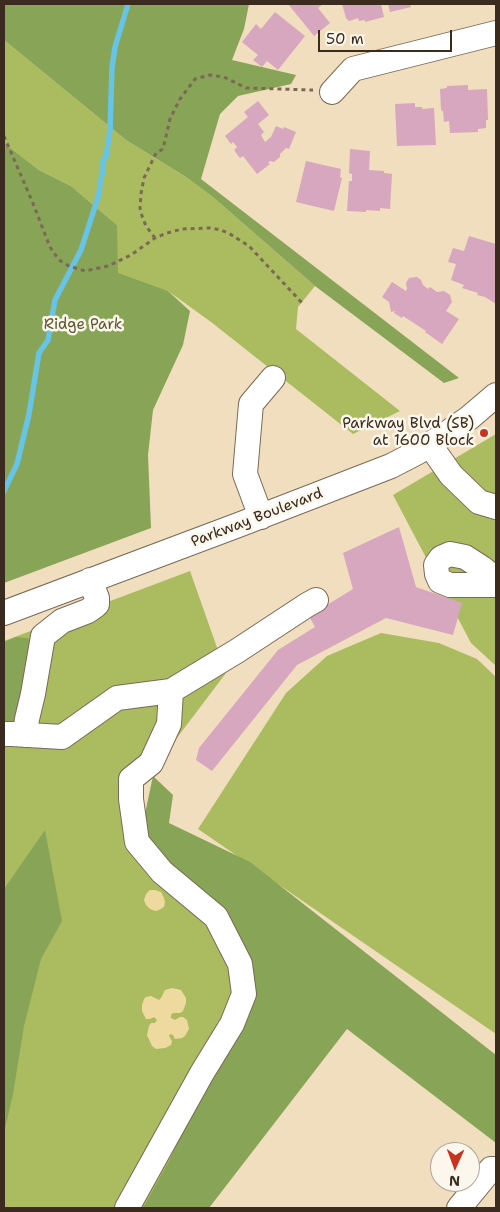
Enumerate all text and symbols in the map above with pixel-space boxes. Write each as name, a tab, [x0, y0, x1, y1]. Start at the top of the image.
scale bar	[320, 20, 454, 52]
text: 50 m	[326, 29, 364, 49]
park label: Ridge Park	[44, 316, 122, 334]
place label: Parkway Blvd (SB) at 1600 Block	[342, 415, 474, 450]
marker: Parkway Blvd (SB) at 1600 Block	[478, 427, 490, 439]
street label: Parkway Boulevard	[189, 485, 325, 551]
north arrow	[430, 1142, 480, 1192]
text: N	[449, 1172, 460, 1190]

